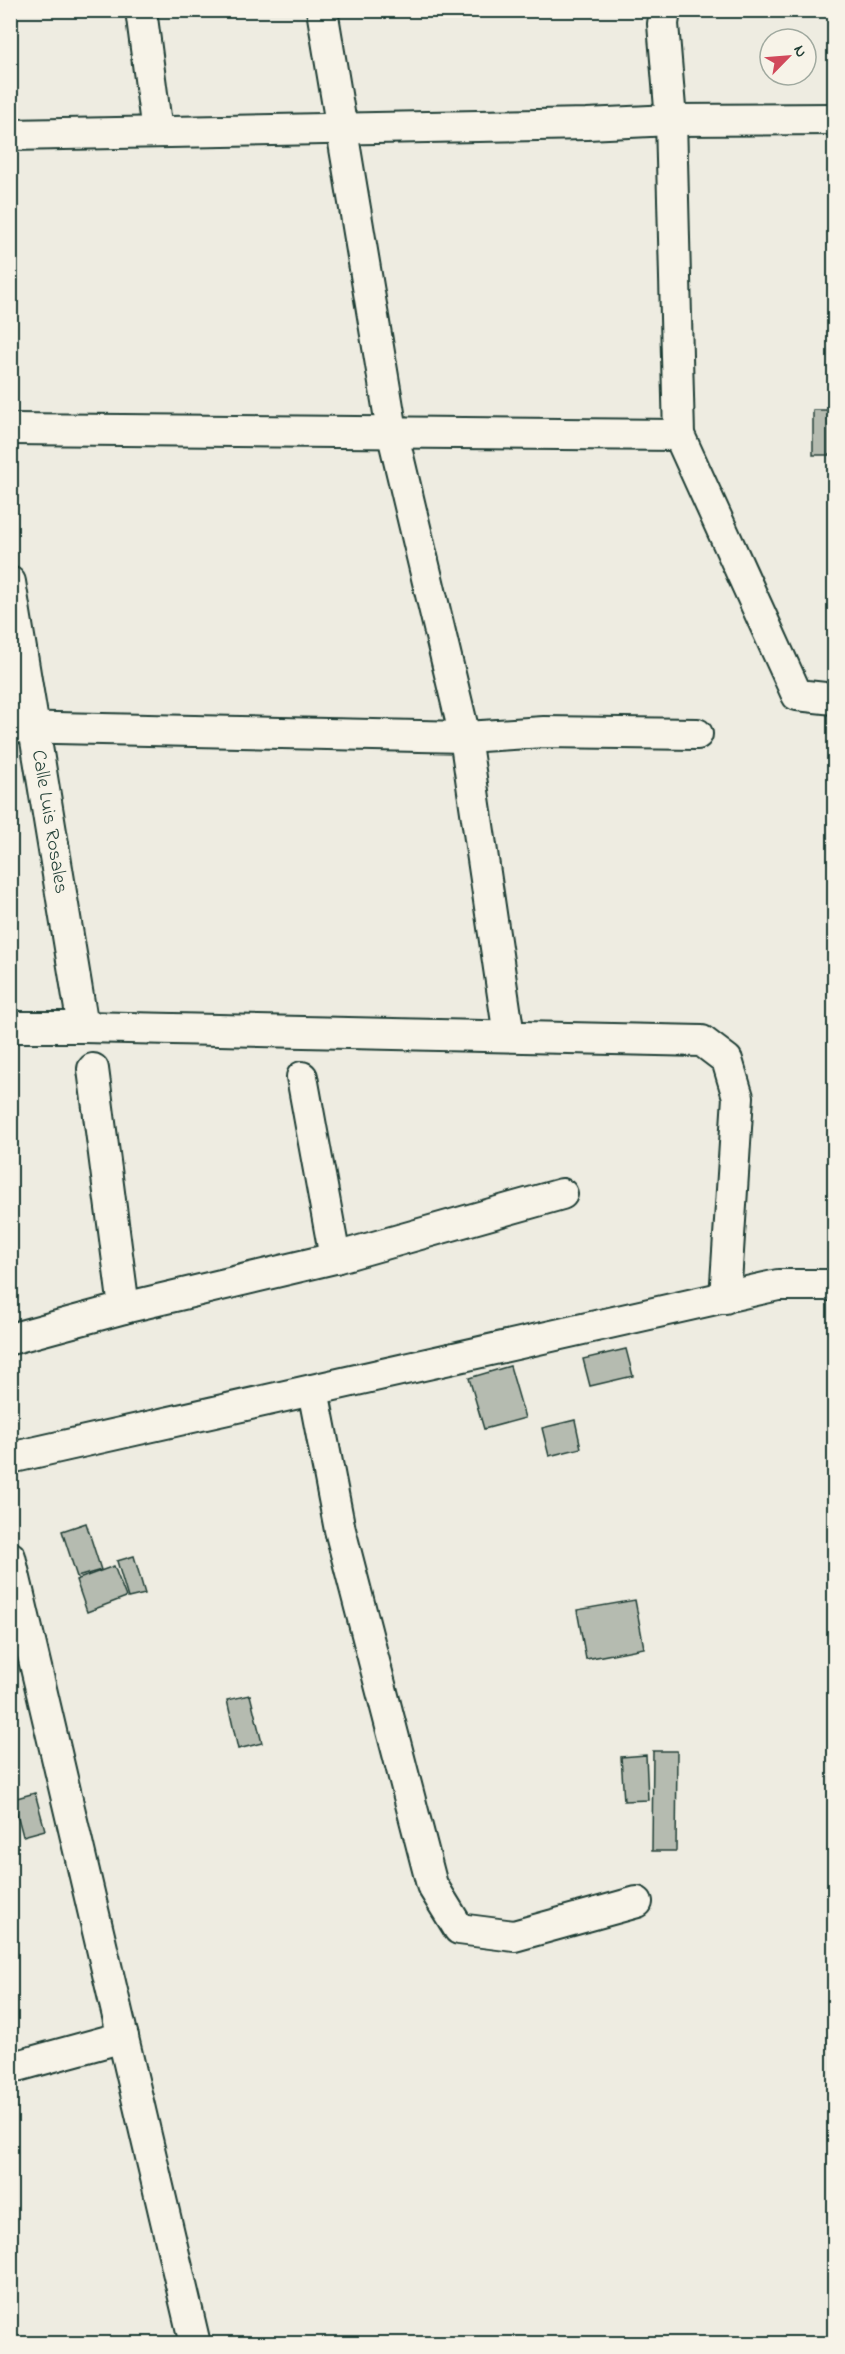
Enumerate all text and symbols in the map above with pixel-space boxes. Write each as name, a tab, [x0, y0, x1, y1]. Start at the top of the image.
north arrow	[758, 27, 818, 87]
text: N	[787, 42, 813, 62]
street label: Calle Luis Rosales	[23, 748, 75, 896]

